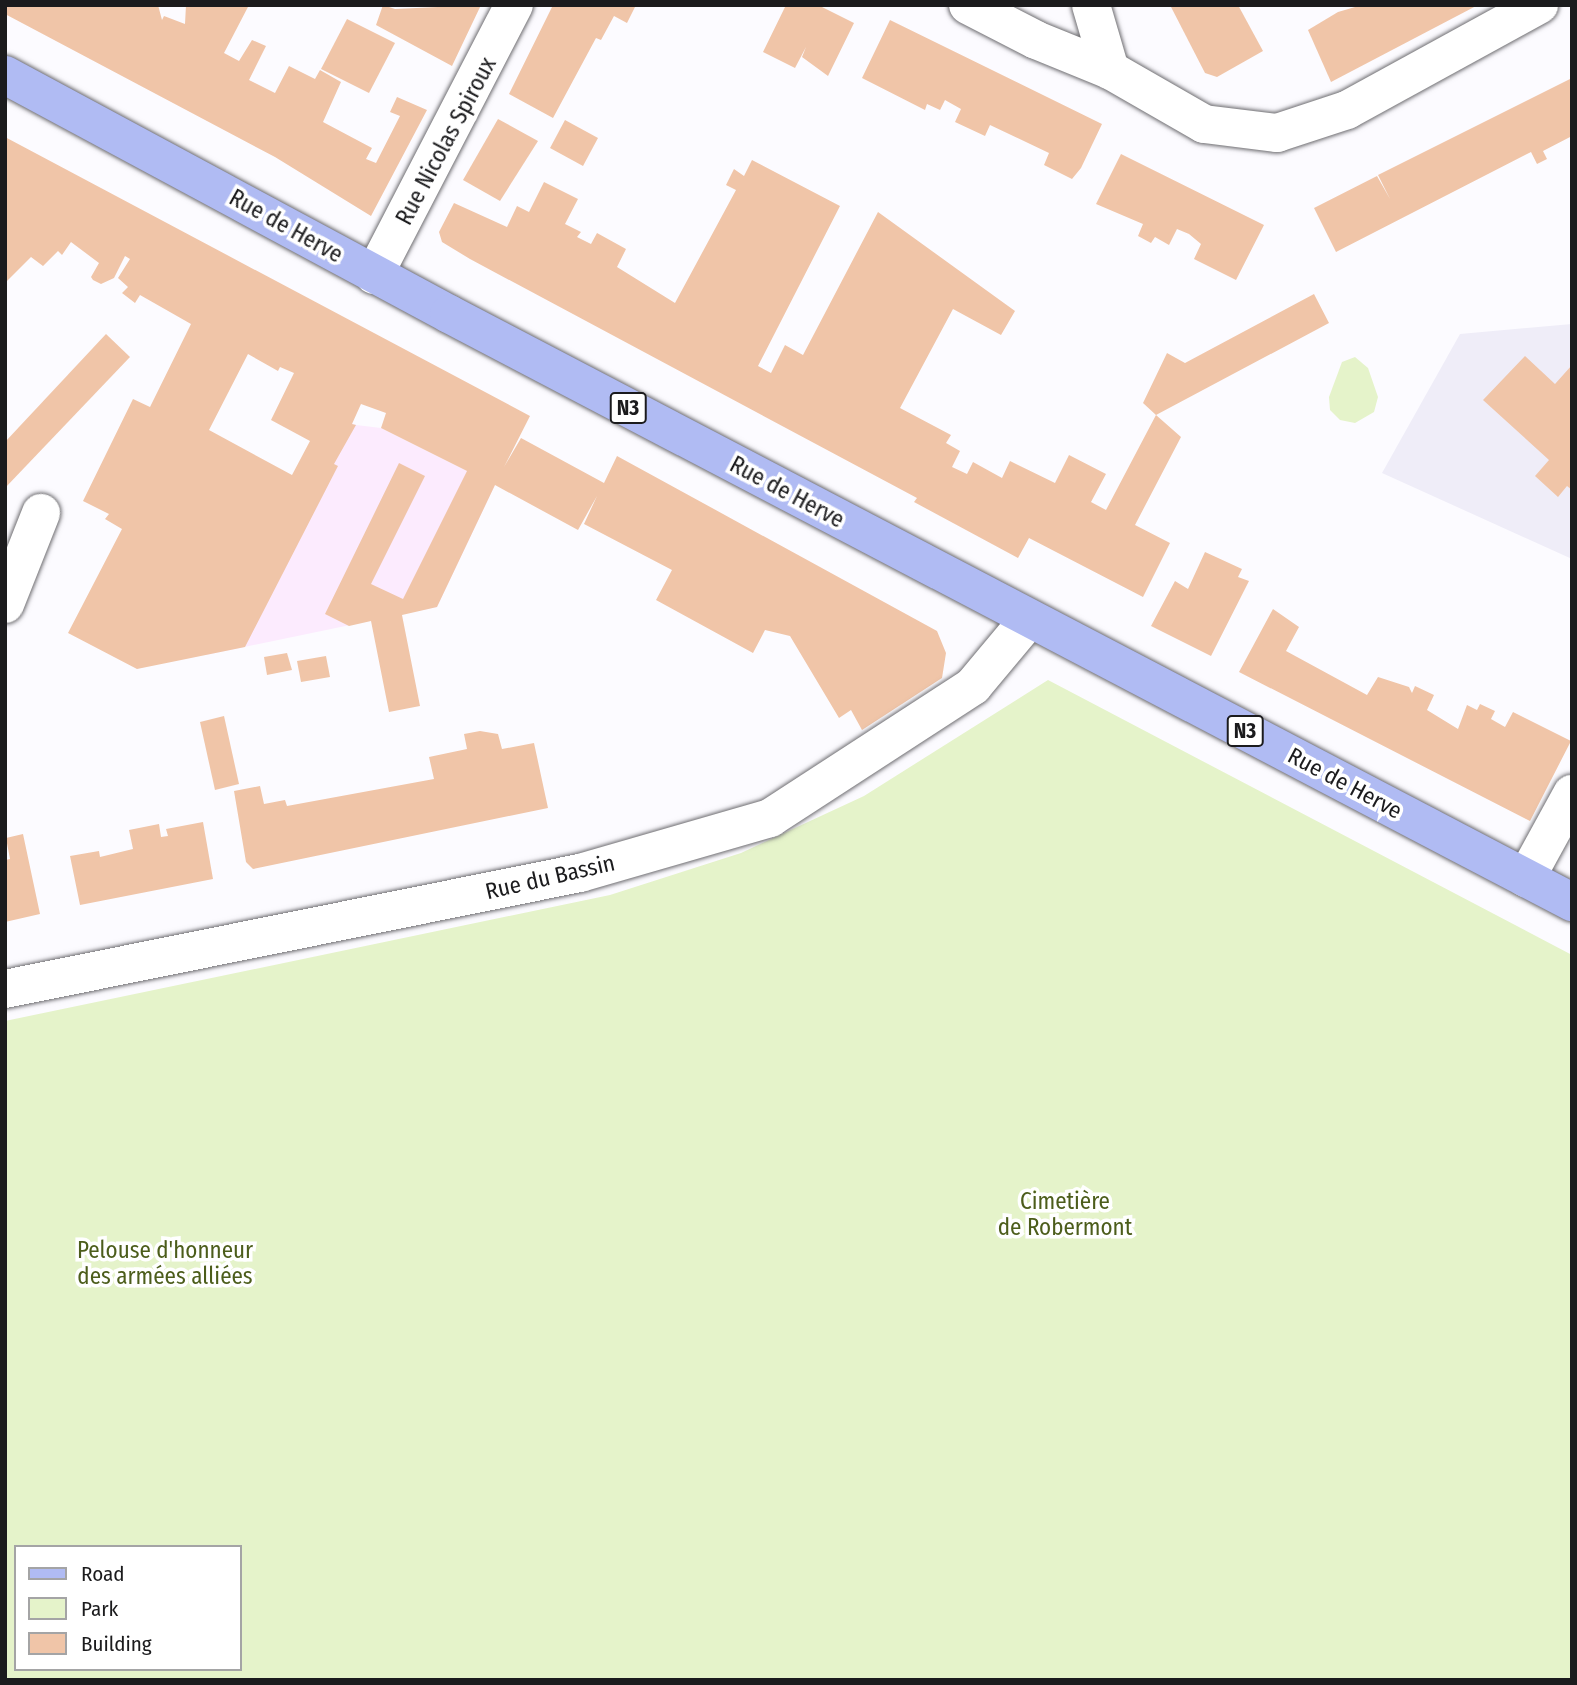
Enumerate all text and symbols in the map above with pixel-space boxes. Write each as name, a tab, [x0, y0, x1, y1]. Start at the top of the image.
street label: Rue Nicolas Spiroux	[390, 52, 502, 230]
street label: Rue de Herve	[225, 184, 347, 268]
road number: N3	[609, 390, 647, 426]
street label: Rue de Herve	[725, 450, 849, 534]
road number: N3	[1226, 714, 1264, 748]
street label: Rue de Herve	[1283, 741, 1407, 825]
street label: Rue du Bassin	[483, 849, 617, 905]
park label: Cimetière de Robermont	[998, 1187, 1132, 1241]
park label: Pelouse d'honneur des armées alliées	[77, 1236, 253, 1290]
legend	[14, 1545, 242, 1671]
text: Road	[81, 1561, 125, 1587]
text: Park	[81, 1596, 118, 1622]
text: Building	[81, 1631, 152, 1657]

